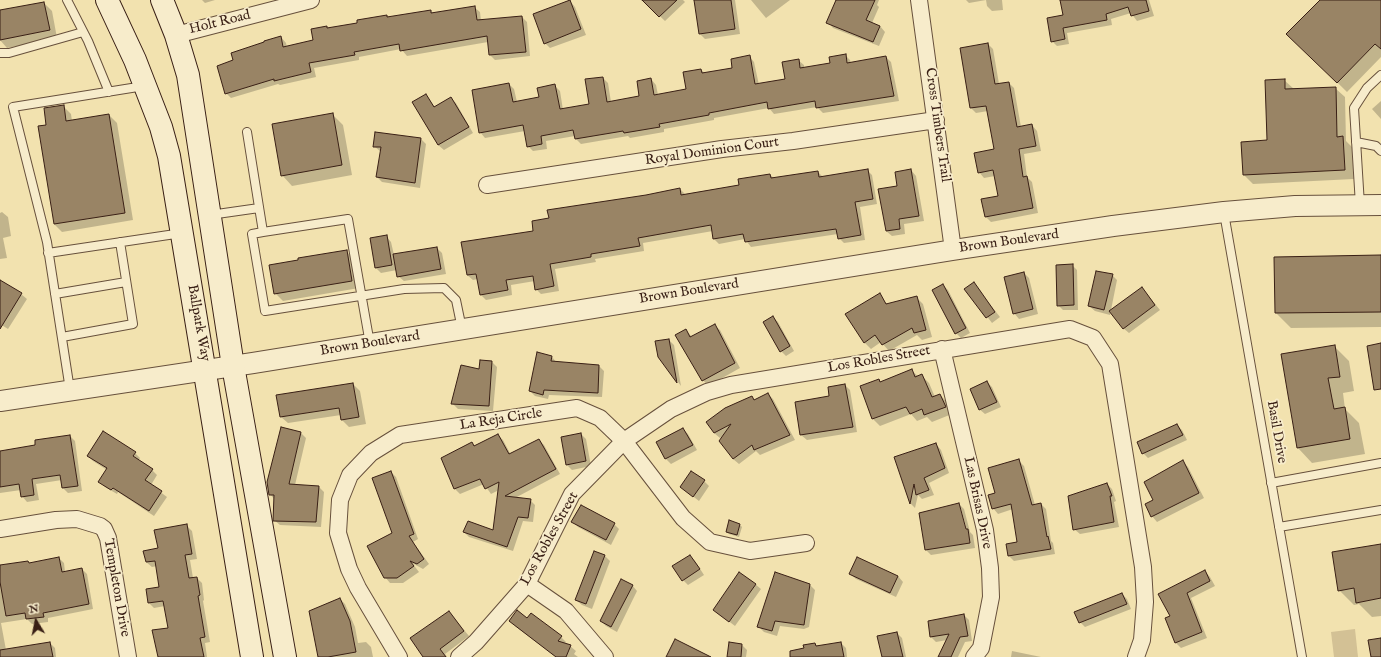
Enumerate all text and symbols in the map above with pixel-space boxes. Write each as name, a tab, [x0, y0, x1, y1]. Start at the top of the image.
street label: Holt Road	[188, 7, 252, 39]
street label: Cross Timbers Trail	[921, 67, 953, 183]
street label: Royal Dominion Court	[644, 134, 780, 170]
street label: Brown Boulevard	[958, 227, 1060, 257]
street label: Brown Boulevard	[638, 276, 740, 308]
street label: Ballpark Way	[183, 283, 213, 363]
street label: Brown Boulevard	[319, 328, 421, 360]
street label: Los Robles Street	[826, 343, 932, 377]
street label: Basil Drive	[1262, 399, 1290, 465]
street label: La Reja Circle	[458, 405, 544, 435]
street label: Las Brisas Drive	[959, 455, 995, 551]
street label: Los Robles Street	[517, 489, 583, 589]
street label: Templeton Drive	[99, 538, 133, 638]
north arrow	[16, 601, 56, 641]
text: N	[28, 601, 40, 617]

